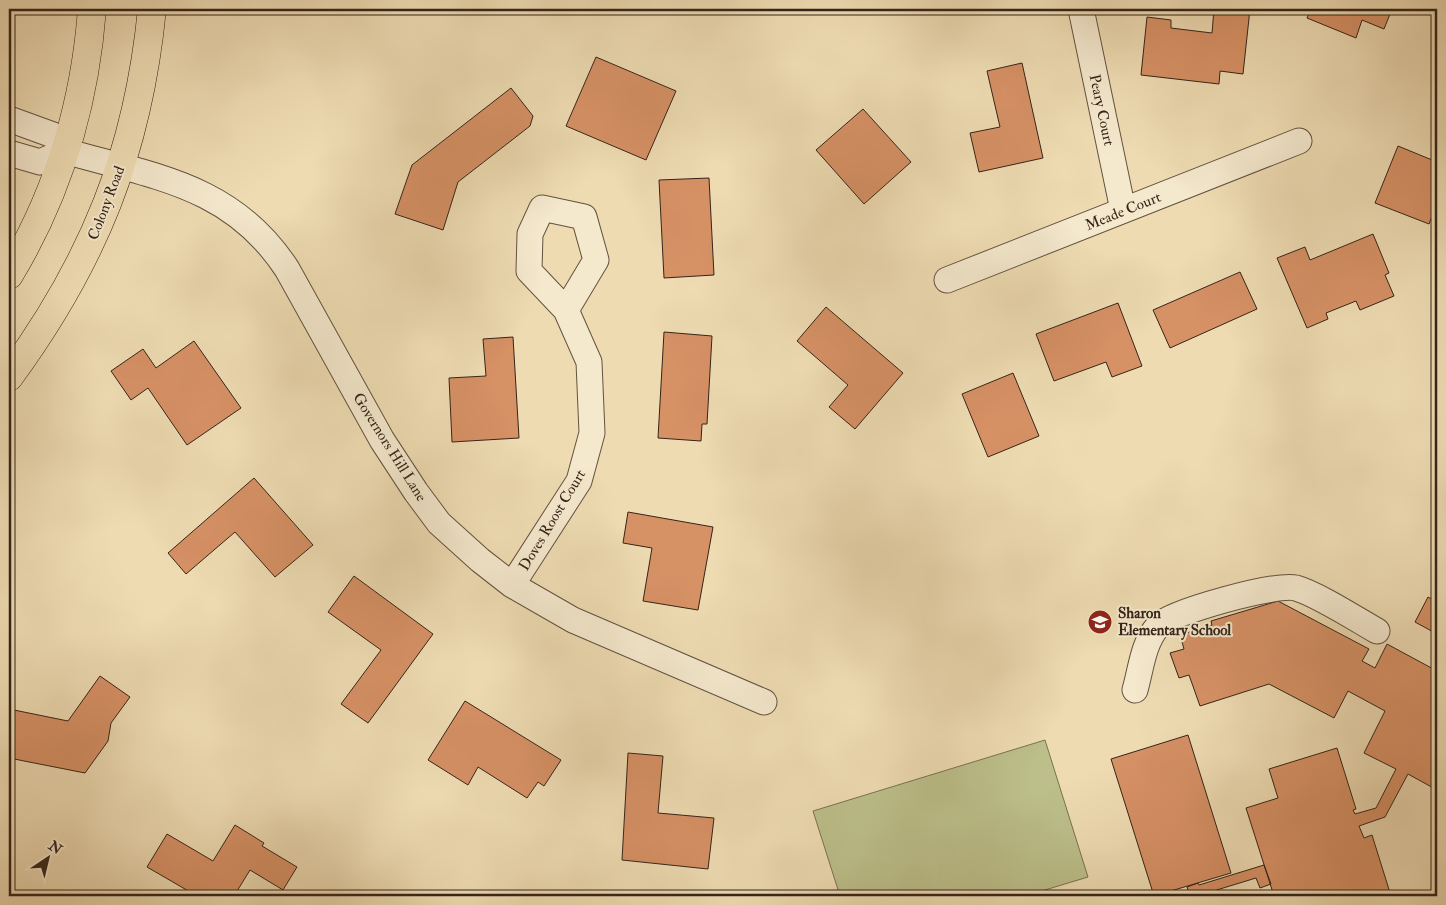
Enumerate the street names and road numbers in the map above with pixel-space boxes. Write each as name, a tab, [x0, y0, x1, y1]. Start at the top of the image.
street label: Peary Court	[1085, 73, 1118, 148]
street label: Colony Road	[84, 163, 129, 243]
street label: Meade Court	[1083, 188, 1164, 235]
street label: Governors Hill Lane	[348, 389, 431, 505]
street label: Doves Roost Court	[515, 466, 590, 574]

